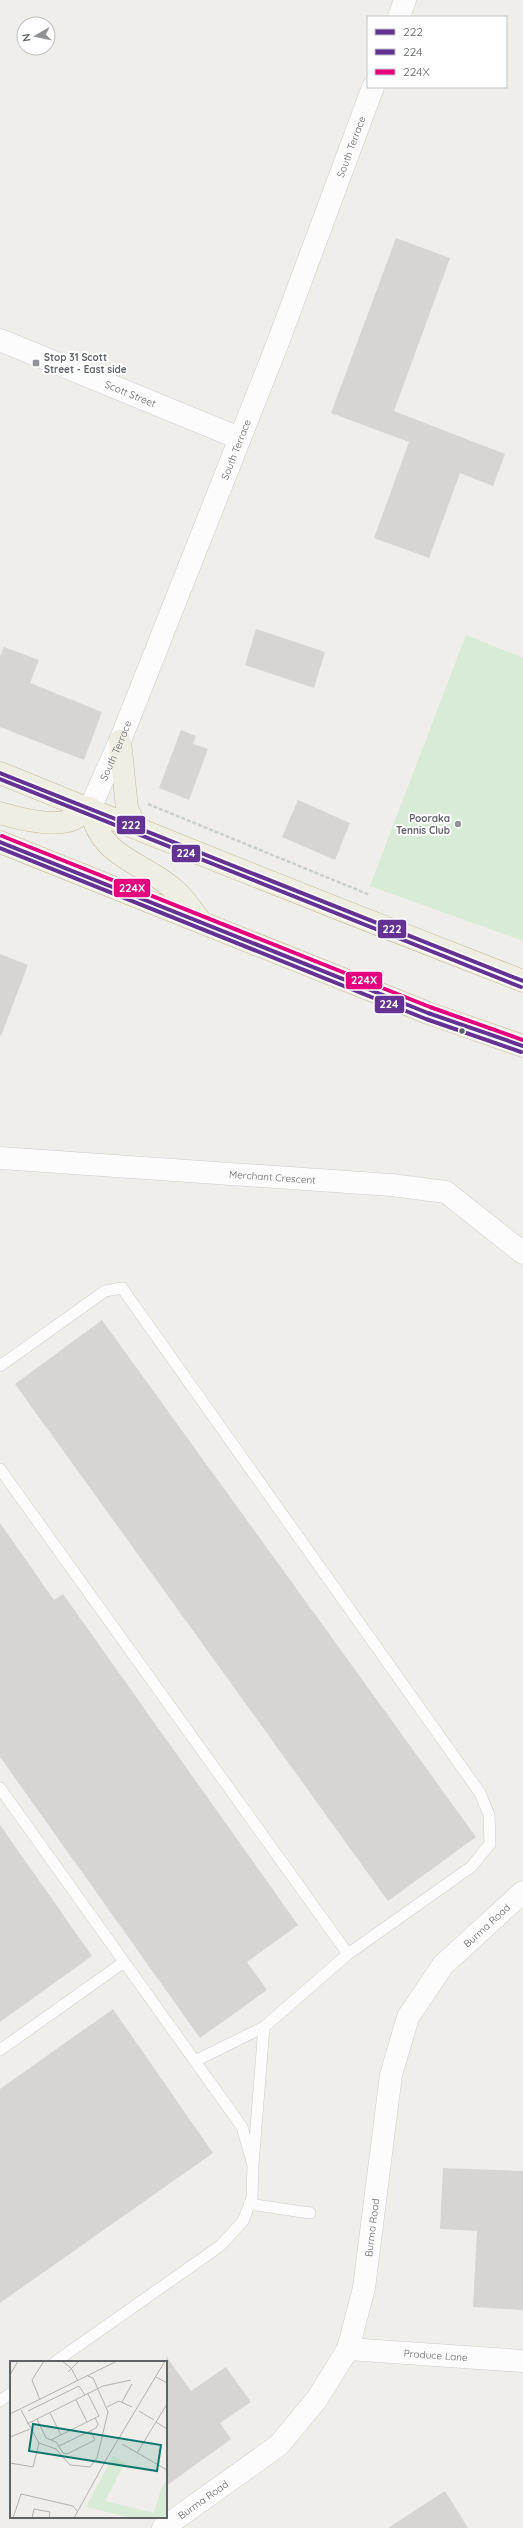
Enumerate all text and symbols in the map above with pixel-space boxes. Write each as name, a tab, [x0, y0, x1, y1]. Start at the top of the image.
north arrow	[16, 16, 56, 56]
legend	[367, 16, 507, 88]
text: 222	[403, 24, 423, 39]
text: N	[19, 32, 34, 43]
text: 224	[403, 44, 422, 59]
text: 224X	[403, 64, 430, 79]
street label: South Terrace	[334, 114, 368, 179]
place label: Stop 31 Scott Street - East side	[44, 351, 127, 376]
marker: Stop 31 Scott Street - East side	[31, 358, 41, 368]
street label: Scott Street	[103, 377, 158, 410]
street label: South Terrace	[218, 417, 254, 482]
street label: South Terrace	[97, 718, 134, 782]
place label: Pooraka Tennis Club	[396, 812, 450, 837]
line badge: 222	[116, 815, 146, 835]
text: 222	[122, 818, 140, 832]
marker: Pooraka Tennis Club	[453, 819, 463, 829]
line badge: 224	[171, 844, 201, 863]
text: 224	[177, 846, 196, 860]
line badge: 224X	[113, 878, 151, 898]
text: 224X	[119, 881, 145, 895]
line badge: 222	[377, 919, 407, 939]
text: 222	[383, 922, 401, 936]
line badge: 224X	[345, 971, 383, 990]
text: 224X	[351, 973, 377, 987]
line badge: 224	[374, 995, 405, 1014]
text: 224	[380, 997, 399, 1011]
unlabelled marker	[457, 1026, 467, 1036]
street label: Merchant Crescent	[229, 1167, 317, 1186]
street label: Burma Road	[460, 1901, 513, 1950]
street label: Burma Road	[361, 2198, 382, 2258]
street label: Produce Lane	[403, 2346, 469, 2364]
inset map	[10, 2361, 167, 2518]
street label: Burma Road	[175, 2477, 231, 2522]

